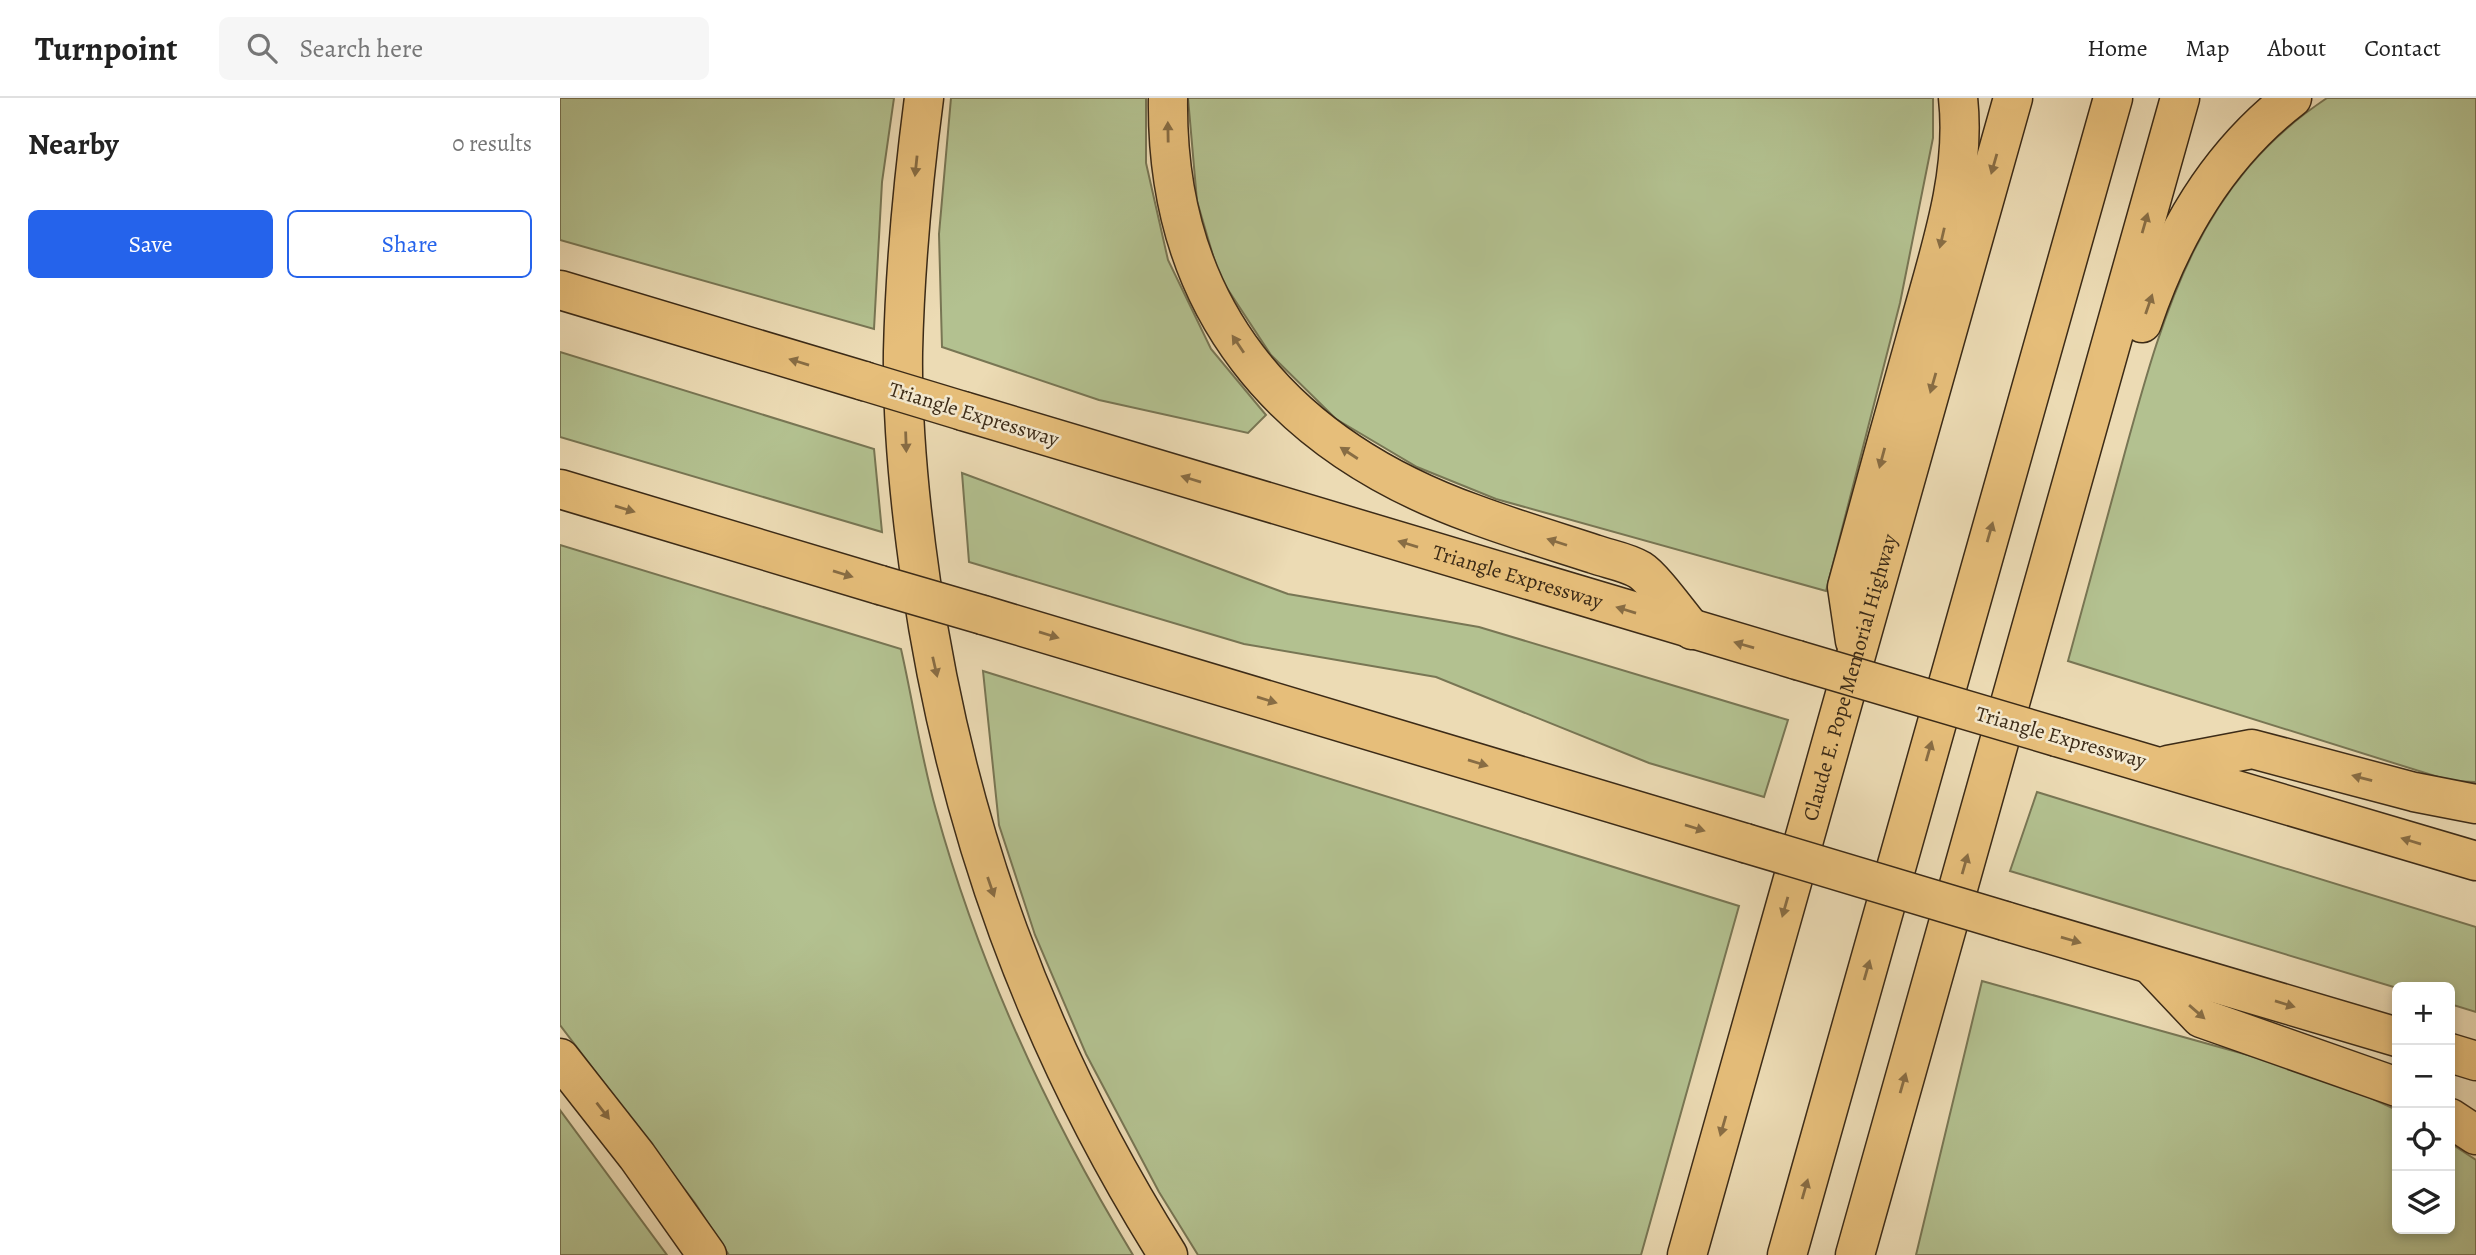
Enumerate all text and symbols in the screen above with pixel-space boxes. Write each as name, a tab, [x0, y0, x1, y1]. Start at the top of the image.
search box	[219, 17, 709, 80]
text: Turnpoint	[35, 26, 177, 71]
icon: search	[243, 29, 281, 67]
text: Search here	[299, 31, 423, 66]
text: Home	[2087, 32, 2148, 64]
text: Map	[2186, 32, 2230, 64]
text: About	[2268, 32, 2326, 64]
text: Contact	[2364, 32, 2441, 64]
one-way arrow	[1163, 120, 1174, 142]
text: Nearby	[28, 124, 119, 164]
text: 0 results	[452, 128, 532, 159]
one-way arrow	[1989, 153, 1999, 174]
one-way arrow	[910, 155, 921, 177]
button: Save	[28, 210, 273, 278]
button: Share	[287, 210, 532, 278]
one-way arrow	[2140, 212, 2151, 234]
one-way arrow	[1937, 227, 1948, 249]
one-way arrow	[2144, 293, 2155, 314]
one-way arrow	[1232, 335, 1245, 354]
one-way arrow	[788, 356, 809, 366]
one-way arrow	[1927, 372, 1937, 393]
street label: Triangle Expressway	[886, 375, 1063, 453]
one-way arrow	[900, 431, 912, 453]
one-way arrow	[1340, 446, 1358, 460]
one-way arrow	[1877, 448, 1887, 469]
one-way arrow	[1180, 473, 1201, 483]
one-way arrow	[615, 504, 636, 514]
one-way arrow	[1986, 522, 1996, 543]
street label: Claude E. Pope Memorial Highway	[1796, 530, 1904, 824]
one-way arrow	[1547, 536, 1568, 547]
street label: Triangle Expressway	[1429, 538, 1607, 615]
one-way arrow	[1398, 539, 1419, 549]
one-way arrow	[833, 569, 854, 579]
one-way arrow	[1616, 604, 1637, 614]
one-way arrow	[1038, 631, 1059, 641]
one-way arrow	[1733, 639, 1754, 649]
one-way arrow	[929, 656, 940, 678]
one-way arrow	[1256, 696, 1277, 706]
street label: Triangle Expressway	[1972, 699, 2150, 775]
one-way arrow	[1924, 741, 1934, 762]
one-way arrow	[1467, 759, 1488, 769]
one-way arrow	[2351, 772, 2373, 783]
one-way arrow	[1685, 824, 1706, 834]
one-way arrow	[2400, 836, 2421, 846]
one-way arrow	[1960, 852, 1971, 874]
one-way arrow	[987, 877, 997, 898]
one-way arrow	[1779, 896, 1790, 918]
one-way arrow	[2060, 935, 2082, 946]
one-way arrow	[1862, 959, 1873, 981]
map controls	[2392, 982, 2455, 1234]
button: +	[2392, 982, 2455, 1045]
one-way arrow	[2275, 999, 2296, 1009]
one-way arrow	[2188, 1004, 2206, 1020]
button: −	[2392, 1045, 2455, 1108]
one-way arrow	[1899, 1072, 1909, 1093]
one-way arrow	[595, 1102, 609, 1120]
button: locate	[2392, 1108, 2455, 1171]
one-way arrow	[1717, 1115, 1728, 1137]
button: layers	[2392, 1171, 2455, 1234]
one-way arrow	[1801, 1179, 1811, 1200]

